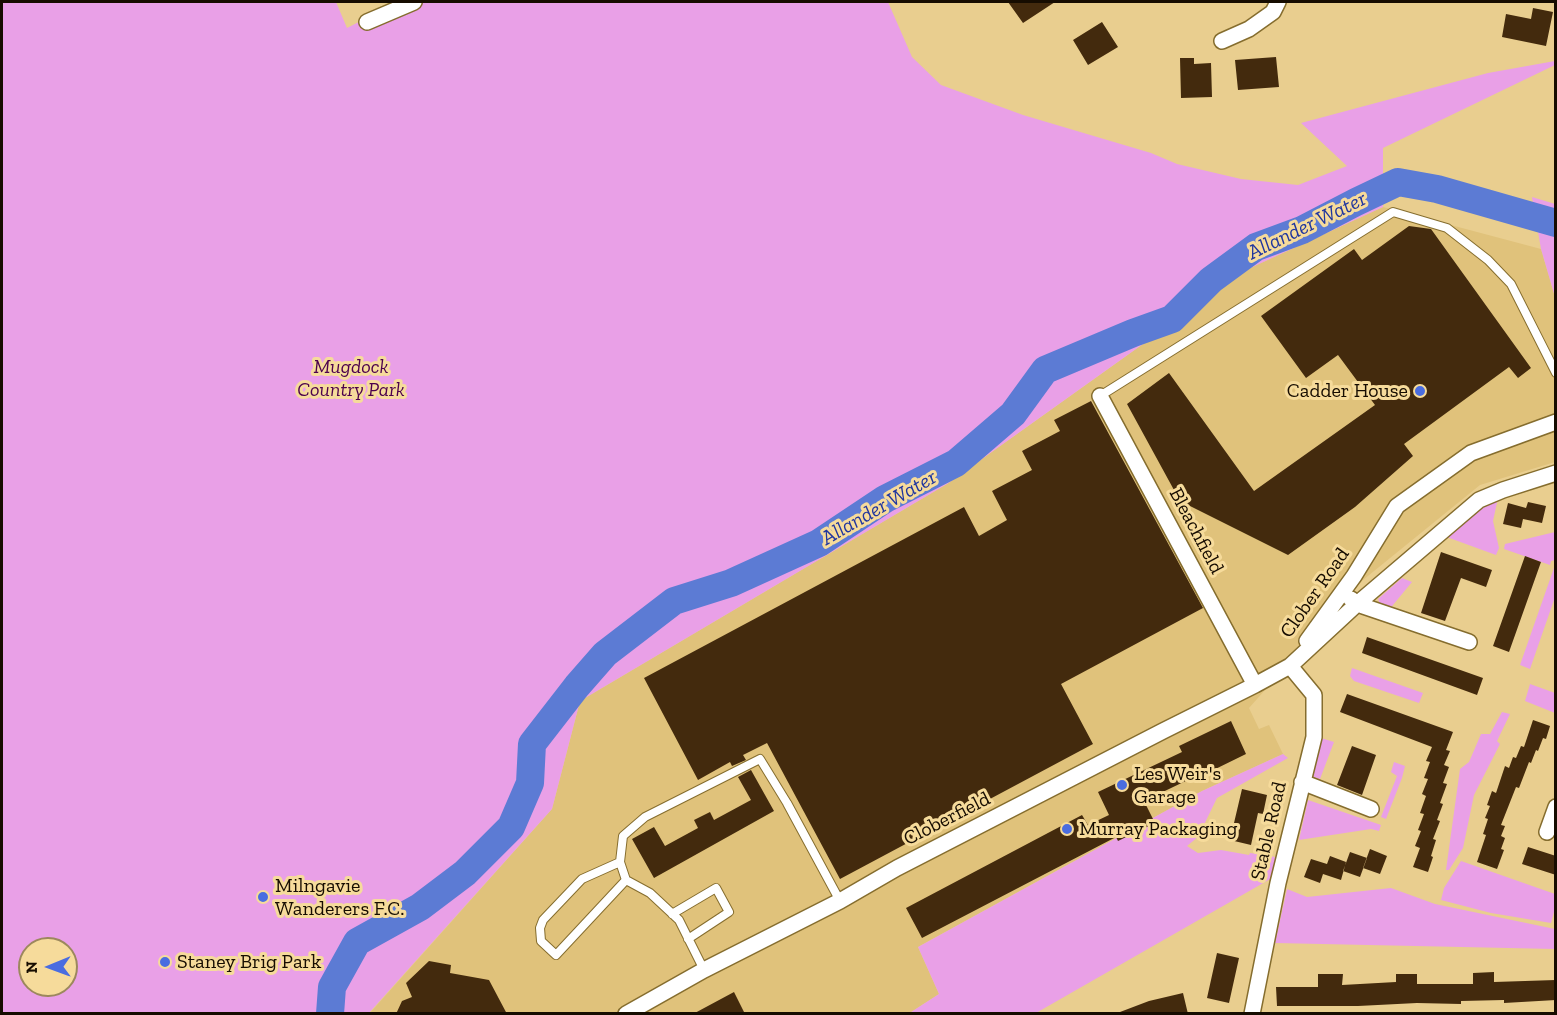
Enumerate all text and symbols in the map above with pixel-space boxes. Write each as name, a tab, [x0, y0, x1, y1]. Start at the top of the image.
water label: Allander Water	[1244, 186, 1370, 266]
park label: Mugdock Country Park	[297, 355, 405, 402]
place label: Cadder House	[1287, 379, 1408, 403]
marker: Cadder House	[1413, 384, 1427, 398]
water label: Allander Water	[817, 465, 941, 551]
street label: Bleachfield	[1163, 484, 1229, 578]
street label: Clober Road	[1275, 543, 1355, 643]
place label: Les Weir's Garage	[1134, 762, 1221, 809]
marker: Les Weir's Garage	[1115, 778, 1129, 792]
street label: Stable Road	[1246, 779, 1292, 883]
street label: Cloberfield	[900, 787, 994, 851]
place label: Murray Packaging	[1079, 817, 1238, 841]
marker: Murray Packaging	[1060, 822, 1074, 836]
place label: Milngavie Wanderers F.C.	[275, 874, 404, 921]
marker: Milngavie Wanderers F.C.	[256, 890, 270, 904]
north arrow	[18, 937, 78, 997]
place label: Staney Brig Park	[177, 950, 321, 974]
marker: Staney Brig Park	[158, 955, 172, 969]
text: N	[22, 961, 41, 974]

